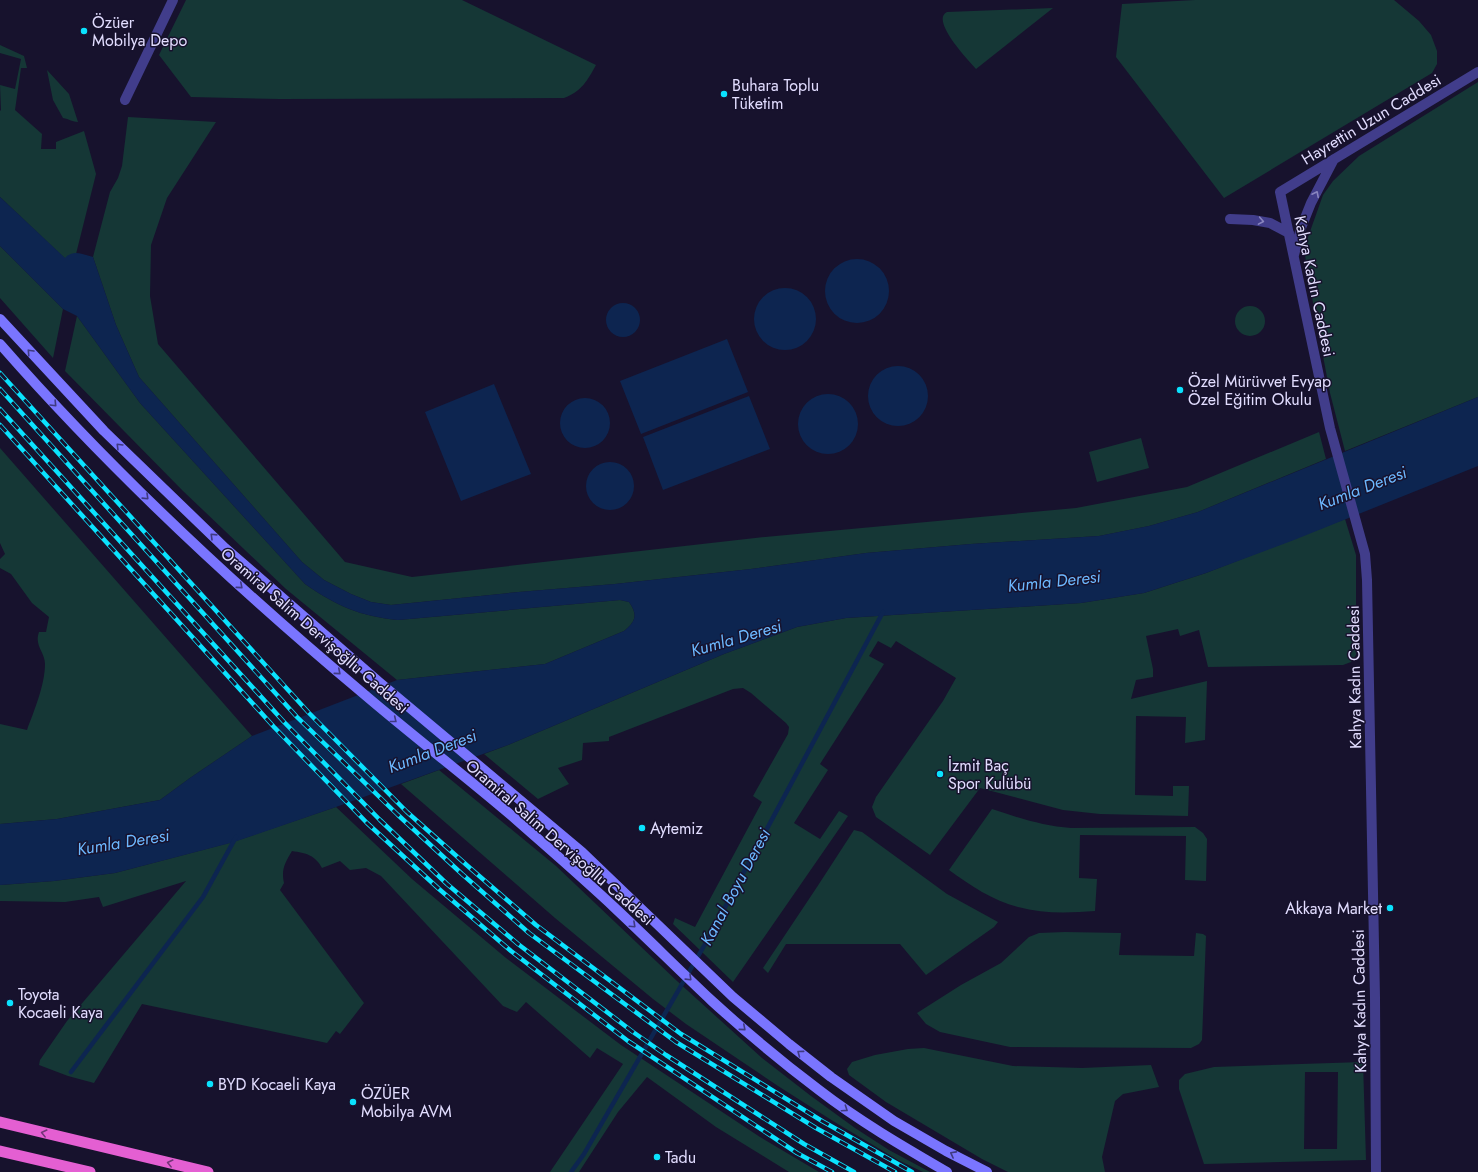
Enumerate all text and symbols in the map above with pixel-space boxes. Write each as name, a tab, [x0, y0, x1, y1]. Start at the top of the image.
place label: Özüer Mobilya Depo	[92, 11, 187, 52]
marker: Özüer Mobilya Depo	[79, 26, 89, 36]
street label: Hayrettin Uzun Caddesi	[1297, 69, 1445, 170]
place label: Buhara Toplu Tüketim	[732, 74, 819, 115]
marker: Buhara Toplu Tüketim	[719, 89, 729, 99]
one-way arrow	[1311, 190, 1319, 198]
street label: Kahya Kadın Caddesi	[1288, 214, 1341, 359]
one-way arrow	[1257, 217, 1264, 225]
one-way arrow	[27, 349, 35, 357]
place label: Özel Mürüvvet Evyap Özel Eğitim Okulu	[1188, 370, 1331, 411]
marker: Özel Mürüvvet Evyap Özel Eğitim Okulu	[1175, 385, 1185, 395]
one-way arrow	[49, 399, 57, 407]
one-way arrow	[116, 443, 124, 451]
water label: Kumla Deresi	[1314, 460, 1410, 516]
one-way arrow	[141, 492, 149, 500]
one-way arrow	[210, 534, 218, 541]
street label: Oramiral Salim Dervişoğllu Caddesi	[216, 542, 414, 719]
water label: Kumla Deresi	[1006, 564, 1102, 598]
one-way arrow	[235, 581, 243, 589]
street label: Kahya Kadın Caddesi	[1342, 605, 1367, 749]
water label: Kumla Deresi	[688, 613, 785, 662]
one-way arrow	[333, 667, 341, 674]
one-way arrow	[390, 715, 397, 722]
water label: Kumla Deresi	[384, 723, 480, 779]
street label: Oramiral Salim Dervişoğllu Caddesi	[461, 754, 659, 931]
place label: İzmit Baç Spor Kulübü	[948, 754, 1031, 795]
marker: İzmit Baç Spor Kulübü	[935, 769, 945, 779]
place label: Aytemiz	[650, 817, 704, 840]
water label: Kumla Deresi	[75, 823, 172, 861]
marker: Aytemiz	[637, 823, 647, 833]
water label: Kanal Boyu Deresi	[694, 824, 776, 950]
place label: Akkaya Market	[1285, 897, 1382, 920]
marker: Akkaya Market	[1385, 903, 1395, 913]
one-way arrow	[628, 920, 636, 928]
street label: Kahya Kadın Caddesi	[1347, 929, 1372, 1073]
one-way arrow	[684, 973, 692, 981]
place label: Toyota Kocaeli Kaya	[18, 983, 103, 1024]
marker: Toyota Kocaeli Kaya	[5, 998, 15, 1008]
one-way arrow	[739, 1024, 746, 1031]
one-way arrow	[797, 1050, 804, 1058]
place label: BYD Kocaeli Kaya	[218, 1073, 336, 1096]
marker: BYD Kocaeli Kaya	[205, 1079, 215, 1089]
place label: ÖZÜER Mobilya AVM	[361, 1082, 452, 1123]
marker: ÖZÜER Mobilya AVM	[348, 1097, 358, 1107]
one-way arrow	[841, 1104, 848, 1111]
one-way arrow	[41, 1129, 47, 1137]
place label: Tadu	[665, 1146, 696, 1169]
one-way arrow	[949, 1151, 957, 1159]
marker: Tadu	[652, 1152, 662, 1162]
one-way arrow	[167, 1159, 174, 1168]

